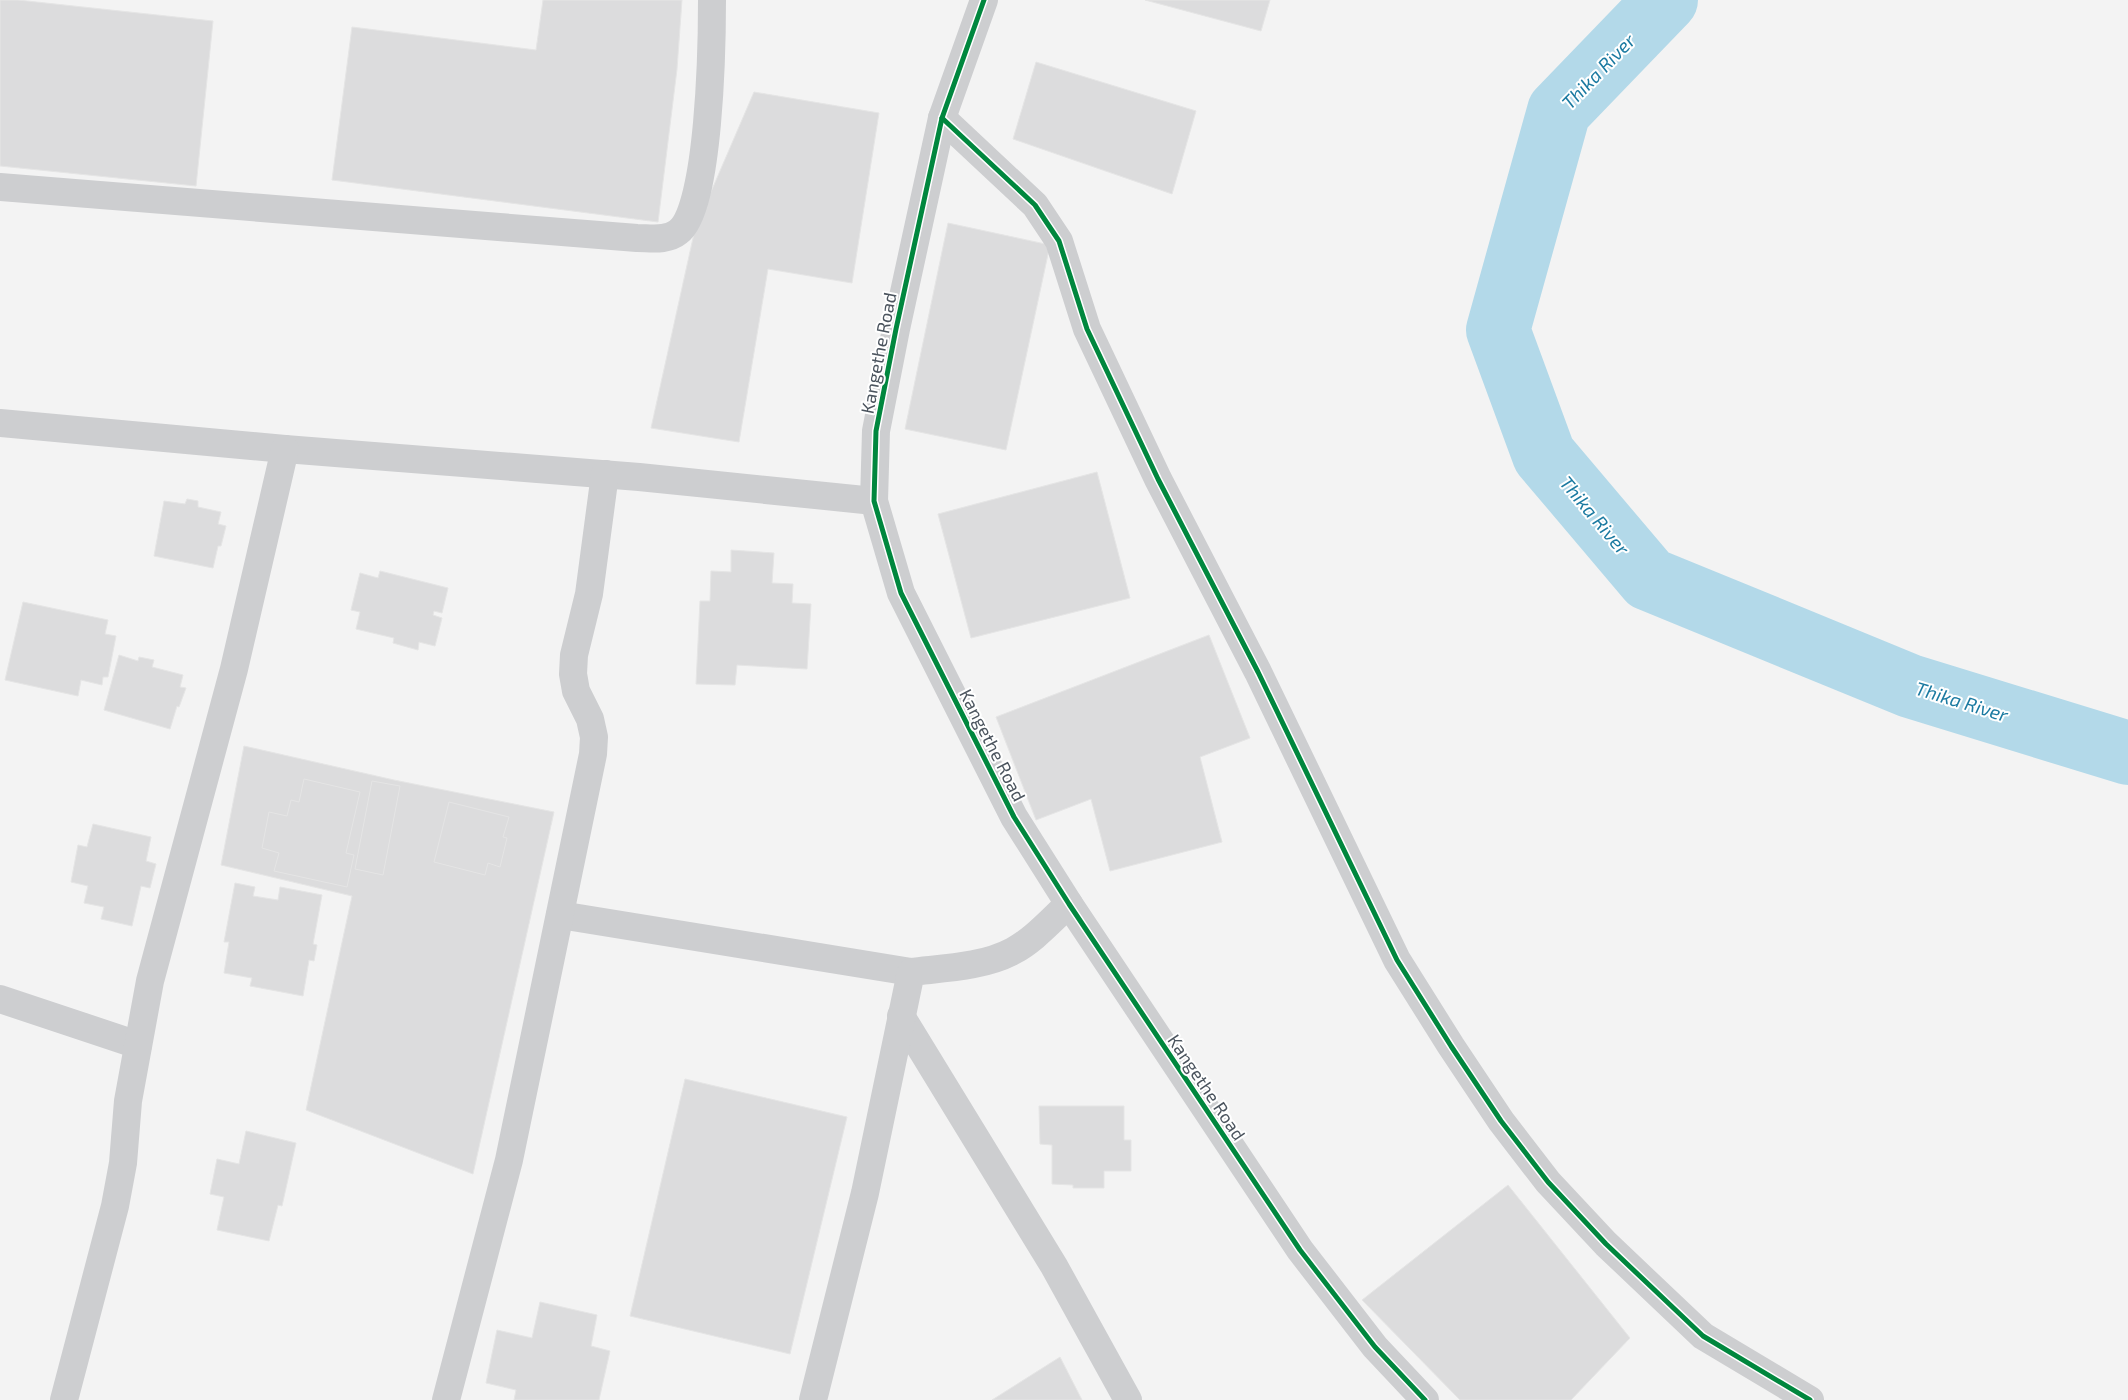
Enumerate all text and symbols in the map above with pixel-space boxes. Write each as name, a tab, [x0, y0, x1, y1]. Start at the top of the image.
water label: Thika River	[1556, 28, 1640, 113]
street label: Kangethe Road	[855, 290, 901, 416]
water label: Thika River	[1555, 471, 1635, 559]
water label: Thika River	[1913, 676, 2012, 726]
street label: Kangethe Road	[955, 685, 1031, 805]
street label: Kangethe Road	[1163, 1030, 1251, 1144]

